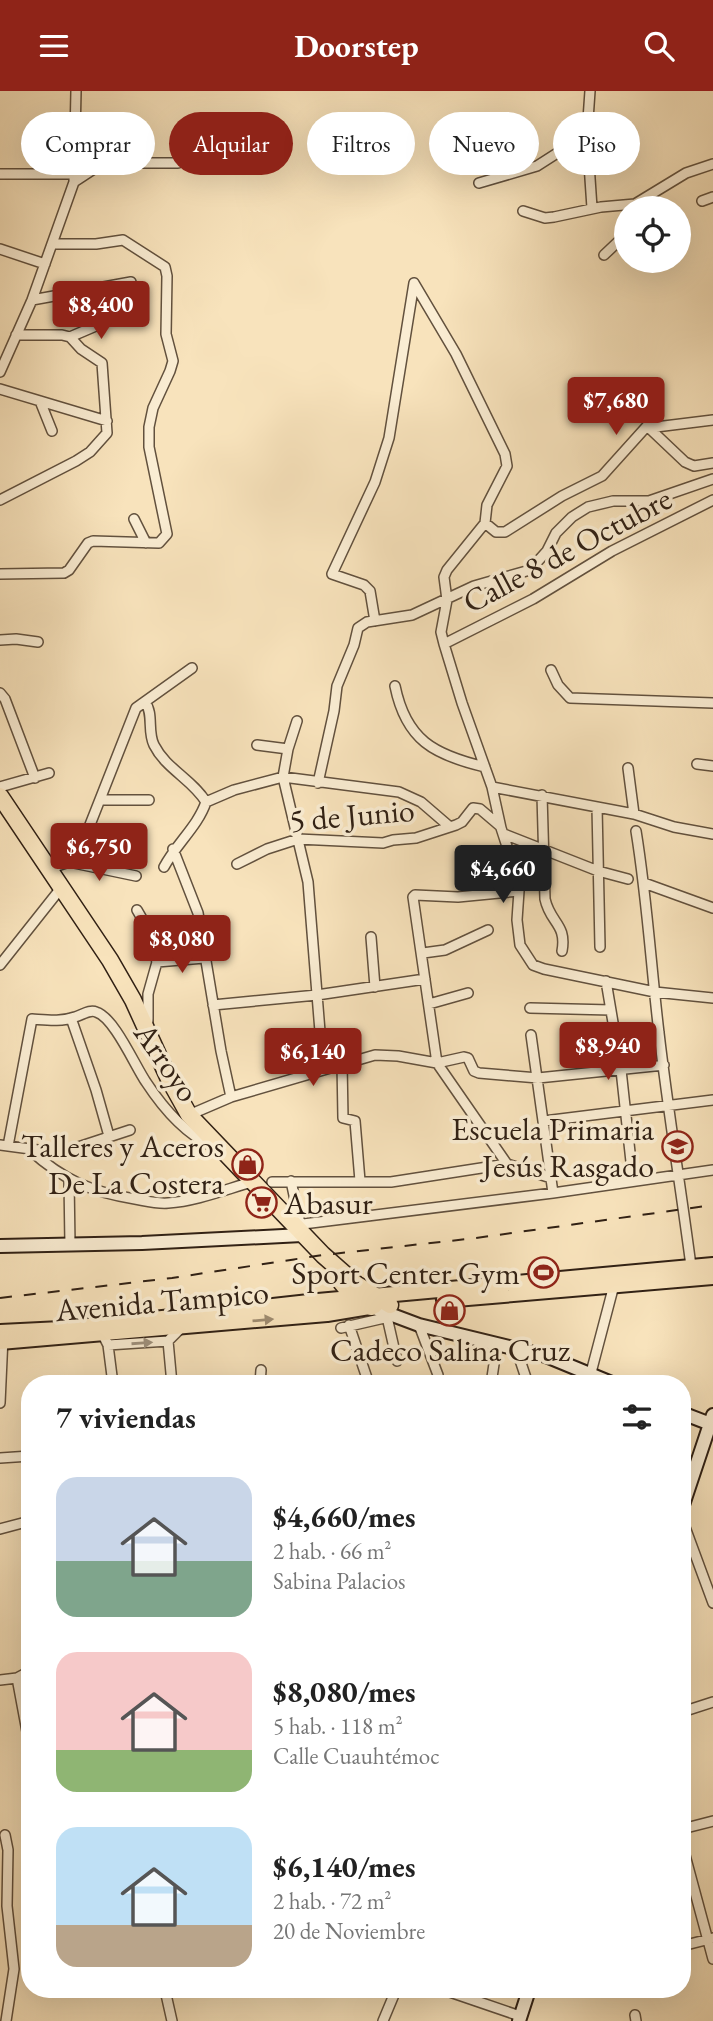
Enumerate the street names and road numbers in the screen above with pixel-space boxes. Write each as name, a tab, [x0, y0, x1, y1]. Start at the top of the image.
street label: Calle 8 de Octubre	[455, 477, 679, 623]
street label: 5 de Junio	[288, 789, 416, 841]
street label: Arroyo	[124, 1013, 209, 1110]
street label: Avenida Tampico	[53, 1271, 270, 1331]

